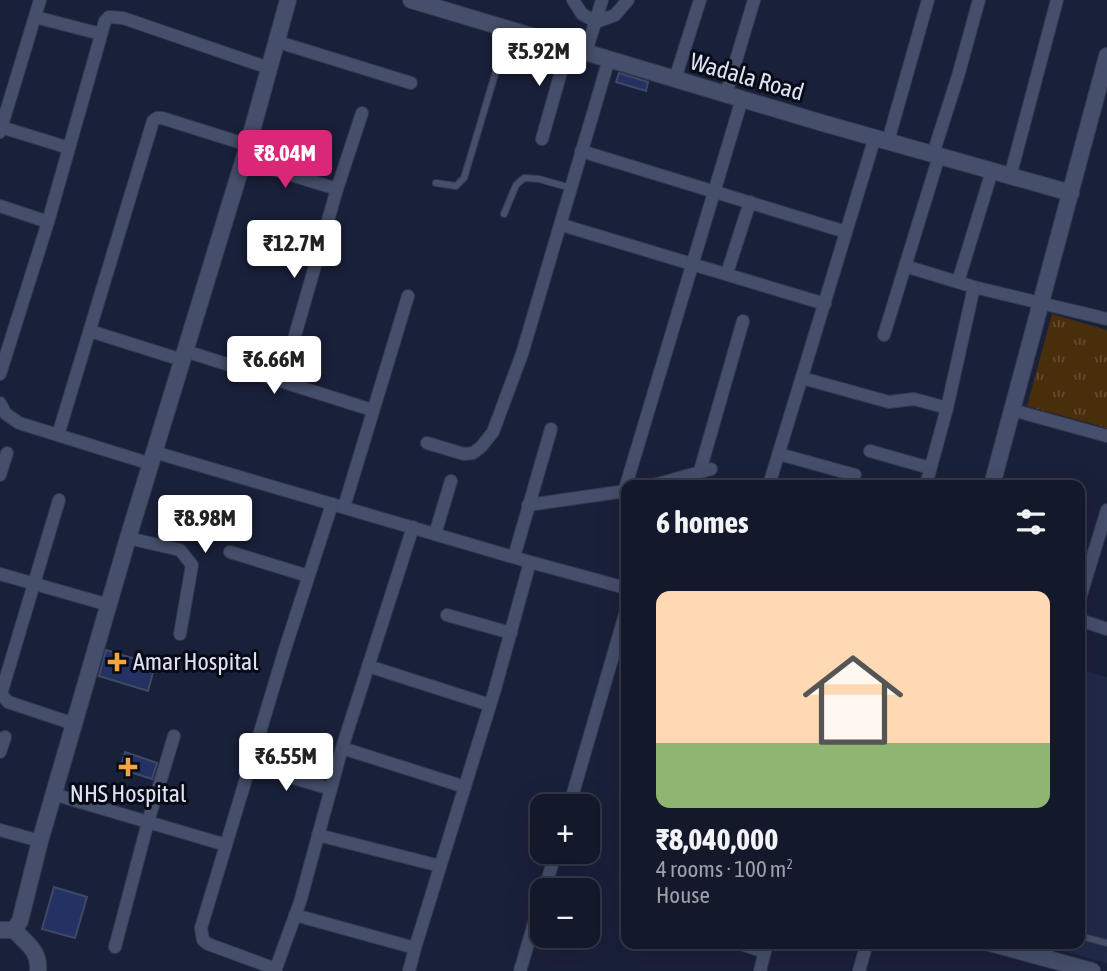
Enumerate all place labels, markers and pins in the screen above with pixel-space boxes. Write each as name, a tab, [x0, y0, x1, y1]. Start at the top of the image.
pin: ₹5.92M	[482, 28, 596, 88]
pin: ₹8.04M	[228, 130, 342, 190]
pin: ₹12.7M	[237, 220, 351, 280]
pin: ₹6.66M	[217, 336, 331, 396]
pin: ₹8.98M	[148, 496, 262, 555]
place label: Amar Hospital	[133, 648, 259, 675]
marker: Amar Hospital	[107, 652, 127, 672]
pin: ₹6.55M	[229, 734, 343, 793]
marker: NHS Hospital	[118, 757, 138, 777]
place label: NHS Hospital	[70, 780, 187, 807]

